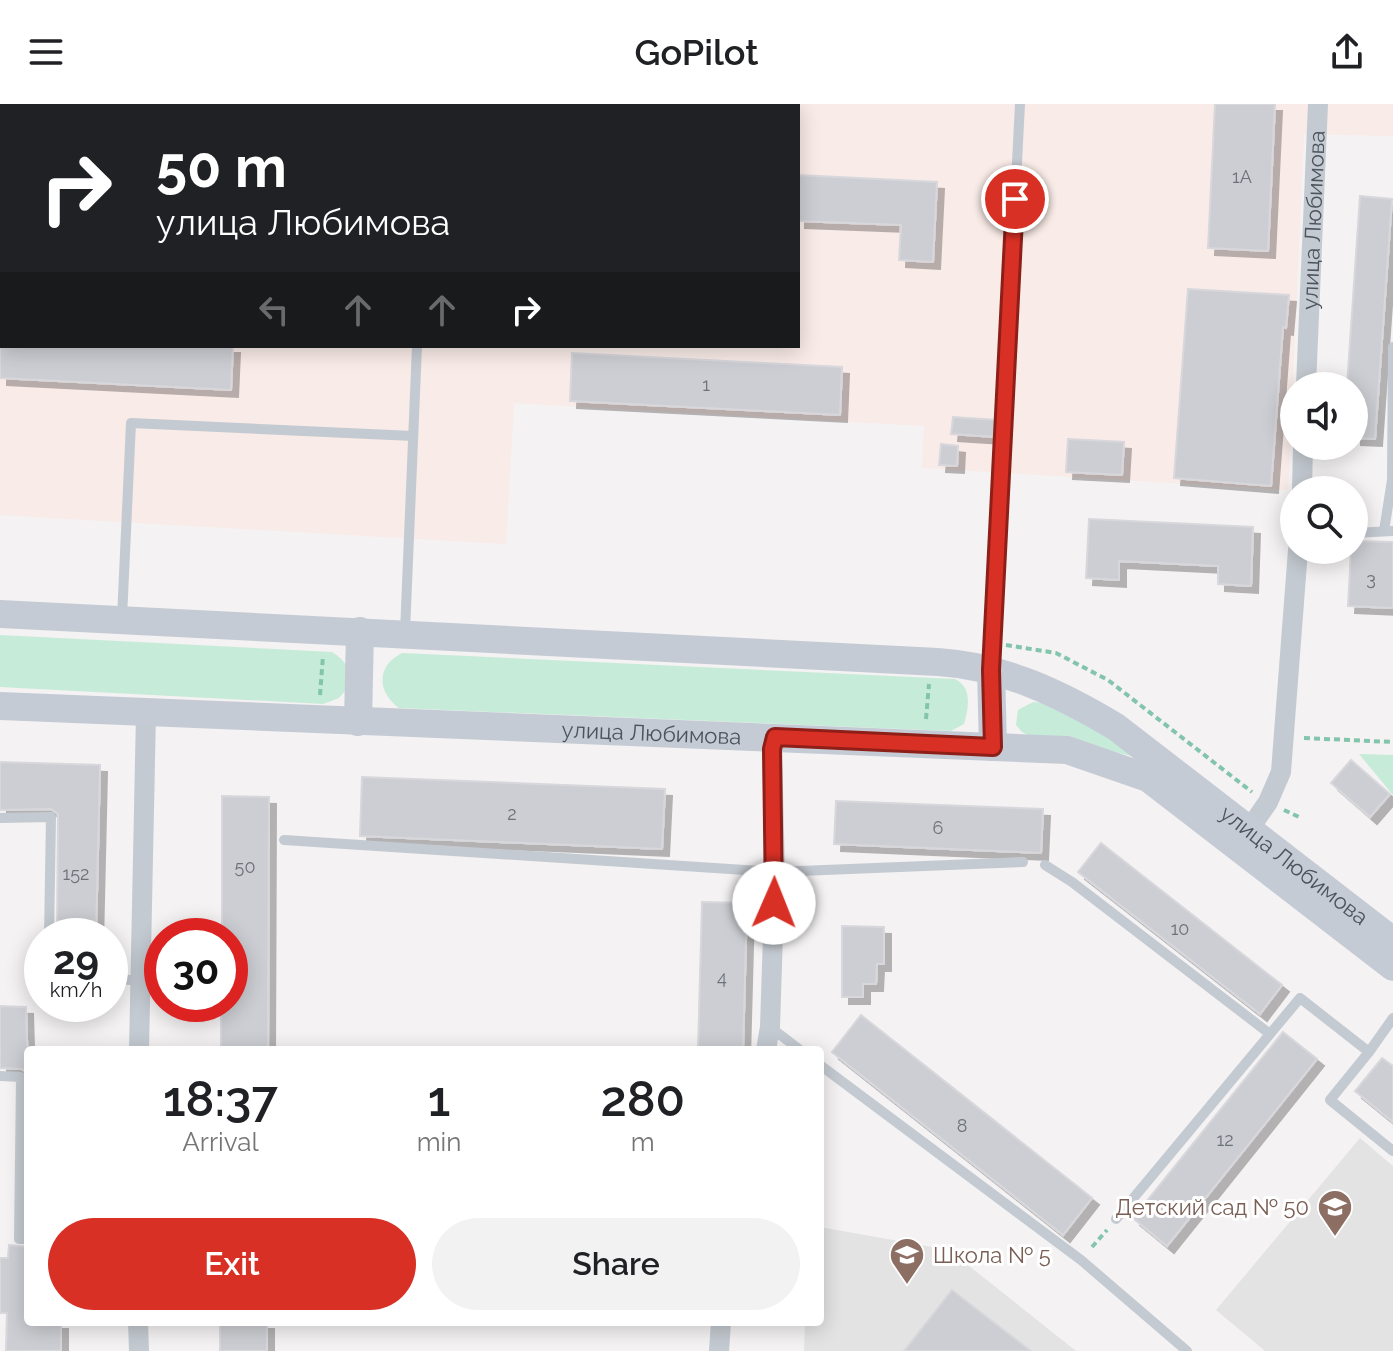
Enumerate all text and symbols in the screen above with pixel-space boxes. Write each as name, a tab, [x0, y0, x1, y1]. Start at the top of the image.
icon: menu	[24, 30, 68, 74]
icon: share	[1325, 30, 1369, 74]
text: GoPilot	[635, 31, 758, 73]
street label: улица Любимова	[1296, 130, 1330, 311]
text: 50 m	[156, 134, 287, 200]
icon: right	[24, 136, 128, 240]
pin	[981, 165, 1049, 233]
house number: 1А	[1232, 166, 1252, 187]
icon: arrive	[993, 177, 1037, 221]
text: улица Любимова	[156, 201, 450, 243]
icon: left	[252, 288, 296, 332]
icon: ahead	[336, 288, 380, 332]
icon: ahead	[420, 288, 464, 332]
icon: right	[504, 288, 548, 332]
map controls	[1280, 372, 1368, 564]
button: sound	[1280, 372, 1368, 460]
house number: 1	[702, 374, 710, 395]
button: search	[1280, 476, 1368, 564]
house number: 3	[1366, 568, 1376, 589]
street label: улица Любимова	[561, 716, 742, 750]
street label: улица Любимова	[1215, 800, 1373, 930]
house number: 2	[507, 803, 517, 824]
house number: 6	[933, 817, 944, 838]
house number: 50	[235, 856, 255, 877]
position arrow	[732, 861, 816, 945]
house number: 152	[63, 863, 89, 884]
speed limit sign: 30	[144, 918, 248, 1022]
house number: 10	[1171, 918, 1189, 939]
text: 29	[53, 936, 99, 983]
house number: 4	[717, 967, 727, 988]
text: km/h	[50, 978, 102, 1002]
text: 18:37	[163, 1071, 278, 1127]
text: 1	[428, 1071, 450, 1127]
text: 280	[600, 1071, 685, 1127]
house number: 8	[957, 1115, 967, 1136]
text: Arrival	[182, 1127, 258, 1157]
text: min	[417, 1127, 461, 1157]
text: m	[631, 1127, 655, 1157]
house number: 12	[1216, 1129, 1234, 1150]
school or university icon: Детский сад № 50	[1316, 1188, 1354, 1238]
place label: Детский сад № 50	[1115, 1194, 1309, 1220]
button: Exit	[48, 1218, 416, 1310]
button: Share	[432, 1218, 800, 1310]
school or university icon: Школа № 5	[888, 1236, 926, 1286]
place label: Школа № 5	[933, 1242, 1051, 1268]

